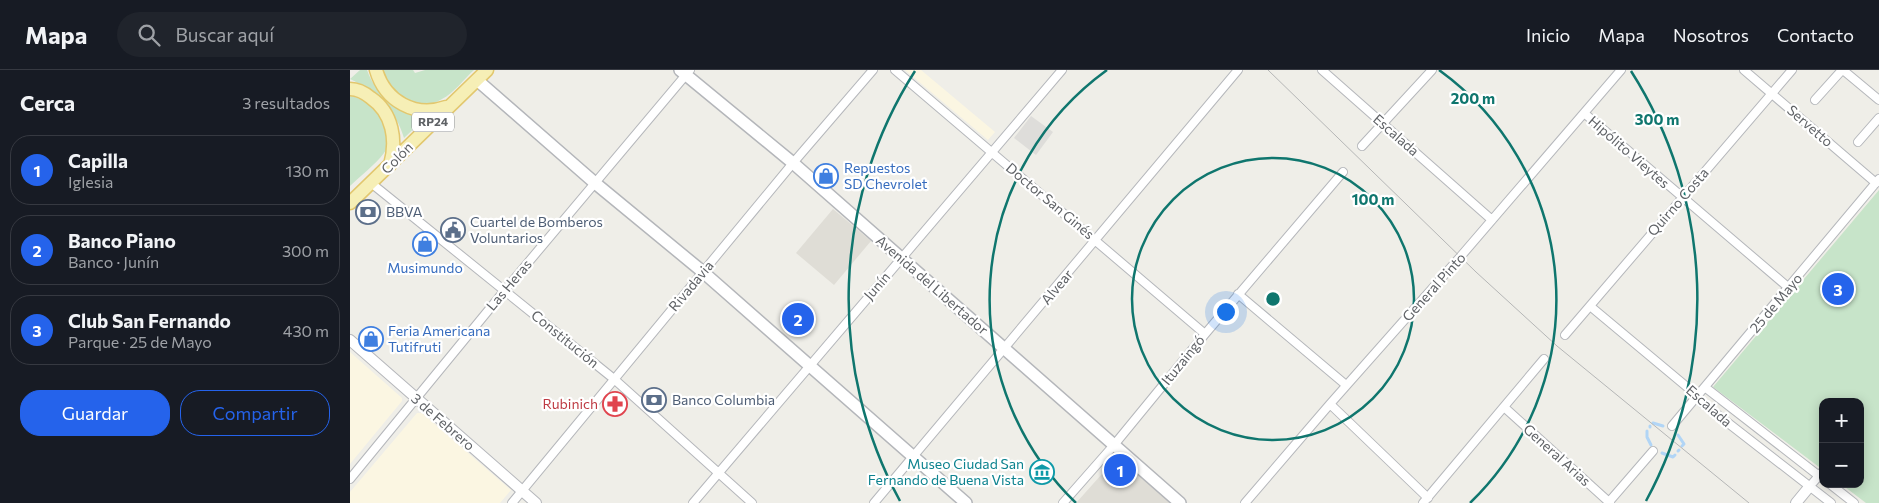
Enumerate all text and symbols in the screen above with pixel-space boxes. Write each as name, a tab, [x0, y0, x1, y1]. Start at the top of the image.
search box	[117, 12, 467, 57]
text: Mapa	[25, 20, 87, 49]
icon: search	[135, 21, 163, 49]
text: Buscar aquí	[175, 23, 274, 46]
text: Inicio	[1526, 24, 1570, 46]
text: Mapa	[1598, 24, 1645, 46]
text: Nosotros	[1673, 24, 1749, 46]
text: Contacto	[1777, 24, 1854, 46]
text: 200 m	[1451, 89, 1495, 107]
text: Cerca	[20, 90, 75, 115]
text: 3 resultados	[242, 93, 330, 112]
street label: Servetto	[1784, 101, 1837, 150]
street label: Escalada	[1370, 110, 1423, 159]
text: 300 m	[1635, 110, 1679, 128]
road number: RP24	[412, 112, 454, 132]
street label: Hipólito Vieytes	[1585, 112, 1673, 191]
street label: Colón	[377, 138, 416, 177]
text: Capilla	[68, 149, 128, 172]
place label: Repuestos SD Chevrolet	[844, 159, 928, 192]
street label: Doctor San Ginés	[1003, 159, 1098, 242]
text: 1	[33, 161, 41, 180]
text: 130 m	[286, 161, 329, 180]
shop icon: Repuestos SD Chevrolet	[813, 163, 839, 189]
street label: Quirno Costa	[1643, 164, 1712, 239]
text: Iglesia	[68, 172, 113, 191]
text: 100 m	[1352, 190, 1394, 208]
bank icon: BBVA	[355, 199, 381, 225]
place label: BBVA	[386, 203, 423, 220]
place label: Cuartel de Bomberos Voluntarios	[470, 213, 603, 246]
public building icon: Cuartel de Bomberos Voluntarios	[440, 217, 466, 243]
text: Banco Piano	[68, 229, 176, 252]
shop icon: Musimundo	[412, 231, 438, 257]
street label: Avenida del Libertador	[873, 231, 992, 338]
text: 2	[32, 241, 42, 260]
text: 300 m	[282, 241, 329, 260]
street label: General Pinto	[1398, 249, 1469, 324]
text: Banco · Junín	[68, 252, 159, 271]
street label: Las Heras	[482, 256, 535, 314]
street label: Rivadavia	[665, 257, 717, 314]
place label: Musimundo	[387, 259, 463, 276]
street label: Alvear	[1037, 265, 1076, 308]
street label: Junín	[860, 268, 893, 303]
street label: 25 de Mayo	[1746, 269, 1805, 336]
pin: 3	[1822, 270, 1854, 308]
centre of rings	[1264, 290, 1282, 308]
your location	[1213, 299, 1239, 325]
pin: 2	[782, 300, 814, 338]
street label: Constitución	[528, 306, 603, 371]
text: Club San Fernando	[68, 309, 231, 332]
text: 3	[32, 321, 42, 340]
text: 430 m	[283, 321, 329, 340]
place label: Feria Americana Tutifruti	[388, 322, 490, 355]
shop icon: Feria Americana Tutifruti	[358, 326, 384, 352]
street label: Ituzaingó	[1157, 331, 1208, 388]
text: Parque · 25 de Mayo	[68, 332, 212, 351]
street label: Escalada	[1683, 381, 1736, 430]
bank icon: Banco Columbia	[641, 387, 667, 413]
street label: 3 de Febrero	[408, 389, 479, 454]
button: Guardar	[20, 390, 170, 436]
button: Compartir	[180, 390, 330, 436]
pharmacy icon: Rubinich	[602, 391, 628, 417]
place label: Banco Columbia	[672, 391, 775, 408]
place label: Rubinich	[542, 395, 598, 412]
map controls	[1819, 398, 1864, 488]
button: +	[1819, 398, 1864, 443]
street label: General Arias	[1520, 420, 1594, 489]
button: −	[1819, 443, 1864, 488]
pin: 1	[1104, 451, 1136, 489]
place label: Museo Ciudad San Fernando de Buena Vista	[868, 455, 1024, 488]
museum icon: Museo Ciudad San Fernando de Buena Vista	[1029, 459, 1055, 485]

